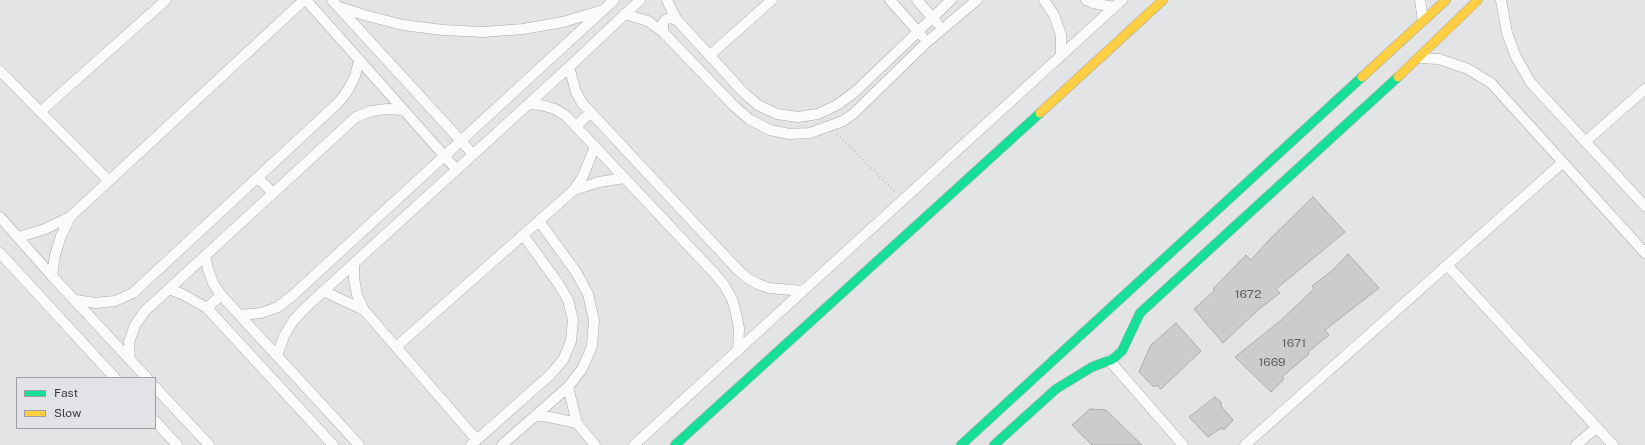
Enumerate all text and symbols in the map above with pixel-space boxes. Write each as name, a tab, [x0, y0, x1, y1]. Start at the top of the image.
house number: 1672	[1235, 287, 1261, 301]
house number: 1671	[1282, 336, 1306, 350]
house number: 1669	[1258, 355, 1286, 369]
legend	[16, 377, 156, 429]
text: Fast	[54, 386, 78, 400]
text: Slow	[54, 406, 81, 420]

